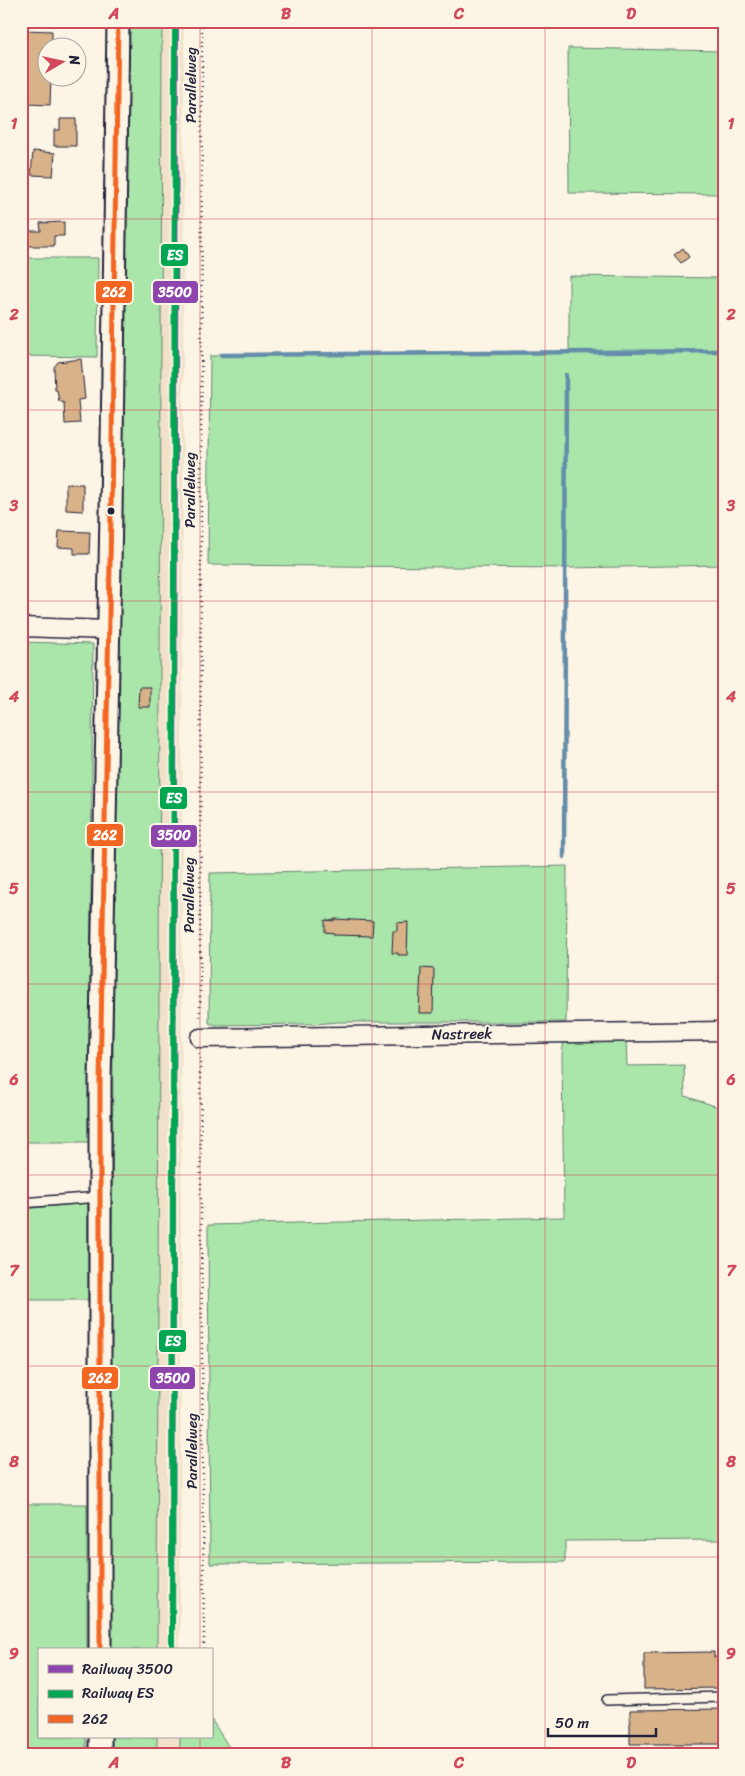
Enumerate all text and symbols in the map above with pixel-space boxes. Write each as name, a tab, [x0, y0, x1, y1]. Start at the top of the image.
text: A	[108, 0, 119, 28]
text: B	[281, 0, 292, 28]
text: C	[453, 0, 465, 28]
text: D	[626, 0, 636, 28]
north arrow	[38, 38, 88, 88]
street label: Parallelweg	[178, 47, 204, 123]
text: N	[61, 52, 87, 67]
text: 1	[11, 109, 18, 138]
text: 1	[728, 109, 735, 138]
line badge: ES	[160, 243, 189, 267]
text: ES	[167, 243, 183, 268]
line badge: 262	[95, 280, 133, 304]
text: 262	[101, 280, 127, 305]
line badge: 3500	[152, 280, 199, 304]
text: 3500	[157, 280, 192, 305]
text: 2	[8, 300, 19, 329]
text: 2	[725, 300, 736, 329]
street label: Parallelweg	[177, 452, 203, 528]
text: 3	[9, 491, 19, 520]
text: 3	[726, 491, 736, 520]
unlabelled marker	[106, 506, 116, 516]
text: 4	[8, 682, 19, 711]
text: 4	[725, 682, 736, 711]
line badge: ES	[159, 786, 188, 810]
text: ES	[166, 786, 182, 811]
line badge: 262	[86, 823, 124, 847]
text: 262	[92, 823, 118, 848]
text: 3500	[156, 823, 191, 848]
line badge: 3500	[150, 824, 198, 848]
street label: Parallelweg	[176, 857, 202, 933]
text: 5	[9, 874, 19, 903]
text: 5	[726, 874, 736, 903]
street label: Nastreek	[432, 1020, 493, 1048]
text: 6	[8, 1065, 19, 1094]
text: 6	[725, 1065, 736, 1094]
text: 7	[9, 1256, 20, 1285]
text: 7	[726, 1256, 737, 1285]
line badge: ES	[158, 1329, 187, 1353]
text: ES	[165, 1329, 181, 1354]
line badge: 262	[81, 1366, 119, 1390]
text: 262	[87, 1366, 113, 1391]
line badge: 3500	[149, 1366, 196, 1390]
text: 3500	[155, 1366, 190, 1391]
street label: Parallelweg	[179, 1413, 205, 1489]
text: 8	[8, 1447, 19, 1476]
text: 8	[725, 1447, 736, 1476]
text: 9	[9, 1639, 19, 1668]
text: 9	[726, 1639, 736, 1668]
legend	[38, 1648, 212, 1738]
text: Railway 3500	[82, 1656, 173, 1682]
text: Railway ES	[82, 1680, 155, 1706]
text: 262	[82, 1706, 108, 1732]
scale bar	[548, 1706, 655, 1738]
text: 50 m	[555, 1710, 590, 1736]
text: A	[108, 1748, 119, 1776]
text: B	[281, 1748, 292, 1776]
text: C	[453, 1748, 465, 1776]
text: D	[626, 1748, 636, 1776]

